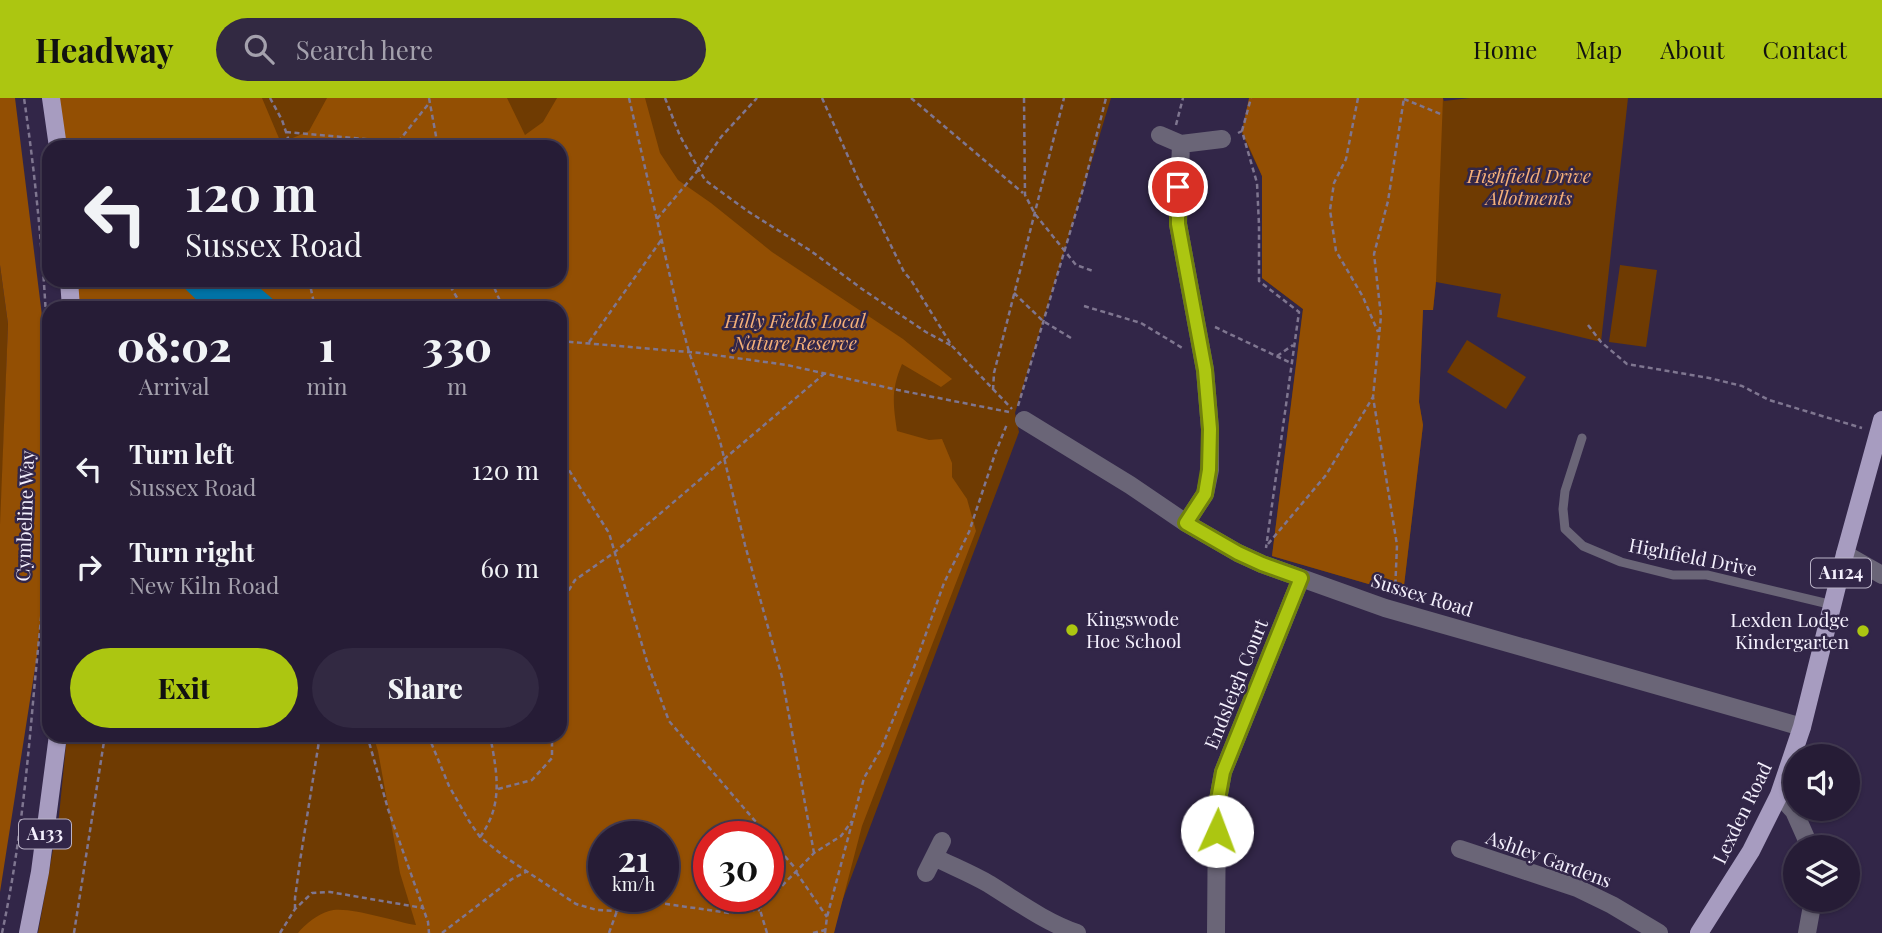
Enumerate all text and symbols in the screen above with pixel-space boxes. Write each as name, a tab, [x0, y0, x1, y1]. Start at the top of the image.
search box	[216, 18, 706, 81]
text: Headway	[35, 27, 174, 71]
icon: search	[240, 30, 278, 68]
text: Search here	[296, 32, 433, 67]
text: Home	[1473, 33, 1537, 65]
text: Map	[1575, 33, 1622, 65]
text: About	[1660, 33, 1724, 65]
text: Contact	[1762, 33, 1847, 65]
pin	[1148, 157, 1208, 217]
text: 120 m	[185, 159, 317, 224]
park label: Highfield Drive Allotments	[1466, 162, 1591, 210]
icon: left	[70, 168, 161, 259]
icon: arrive	[1159, 168, 1197, 206]
text: Sussex Road	[185, 222, 362, 265]
park label: Hilly Fields Local Nature Reserve	[724, 307, 866, 355]
text: 08:02	[117, 317, 232, 373]
text: 1	[319, 317, 335, 373]
text: 330	[422, 317, 492, 373]
text: Arrival	[139, 370, 210, 401]
text: min	[307, 370, 347, 401]
text: m	[447, 370, 467, 401]
text: Turn left	[129, 436, 234, 471]
street label: Cymbeline Way	[9, 450, 39, 582]
icon: left	[70, 450, 108, 488]
text: 120 m	[472, 452, 539, 487]
text: Sussex Road	[129, 471, 256, 502]
street label: Highfield Drive	[1627, 531, 1760, 581]
text: Turn right	[129, 534, 255, 569]
icon: right	[70, 548, 108, 586]
text: 60 m	[480, 550, 539, 585]
road number: A1124	[1811, 559, 1871, 588]
street label: Sussex Road	[1368, 566, 1476, 622]
text: New Kiln Road	[129, 569, 279, 600]
place label: Kingswode Hoe School	[1086, 605, 1182, 653]
place label: Lexden Lodge Kindergarten	[1730, 606, 1850, 654]
street label: Endsleigh Court	[1197, 614, 1273, 753]
marker: Kingswode Hoe School	[1064, 622, 1080, 638]
marker: Lexden Lodge Kindergarten	[1855, 623, 1871, 639]
button: Exit	[70, 648, 298, 728]
button: Share	[312, 648, 539, 728]
map controls	[1783, 744, 1860, 912]
button: sound	[1783, 744, 1860, 821]
street label: Lexden Road	[1705, 757, 1777, 868]
position arrow	[1180, 794, 1254, 868]
road number: A133	[19, 820, 71, 848]
speed limit sign: 30	[693, 821, 784, 912]
street label: Ashley Gardens	[1482, 823, 1616, 893]
text: 21	[618, 834, 649, 881]
button: layers	[1783, 835, 1860, 912]
text: km/h	[612, 872, 655, 896]

